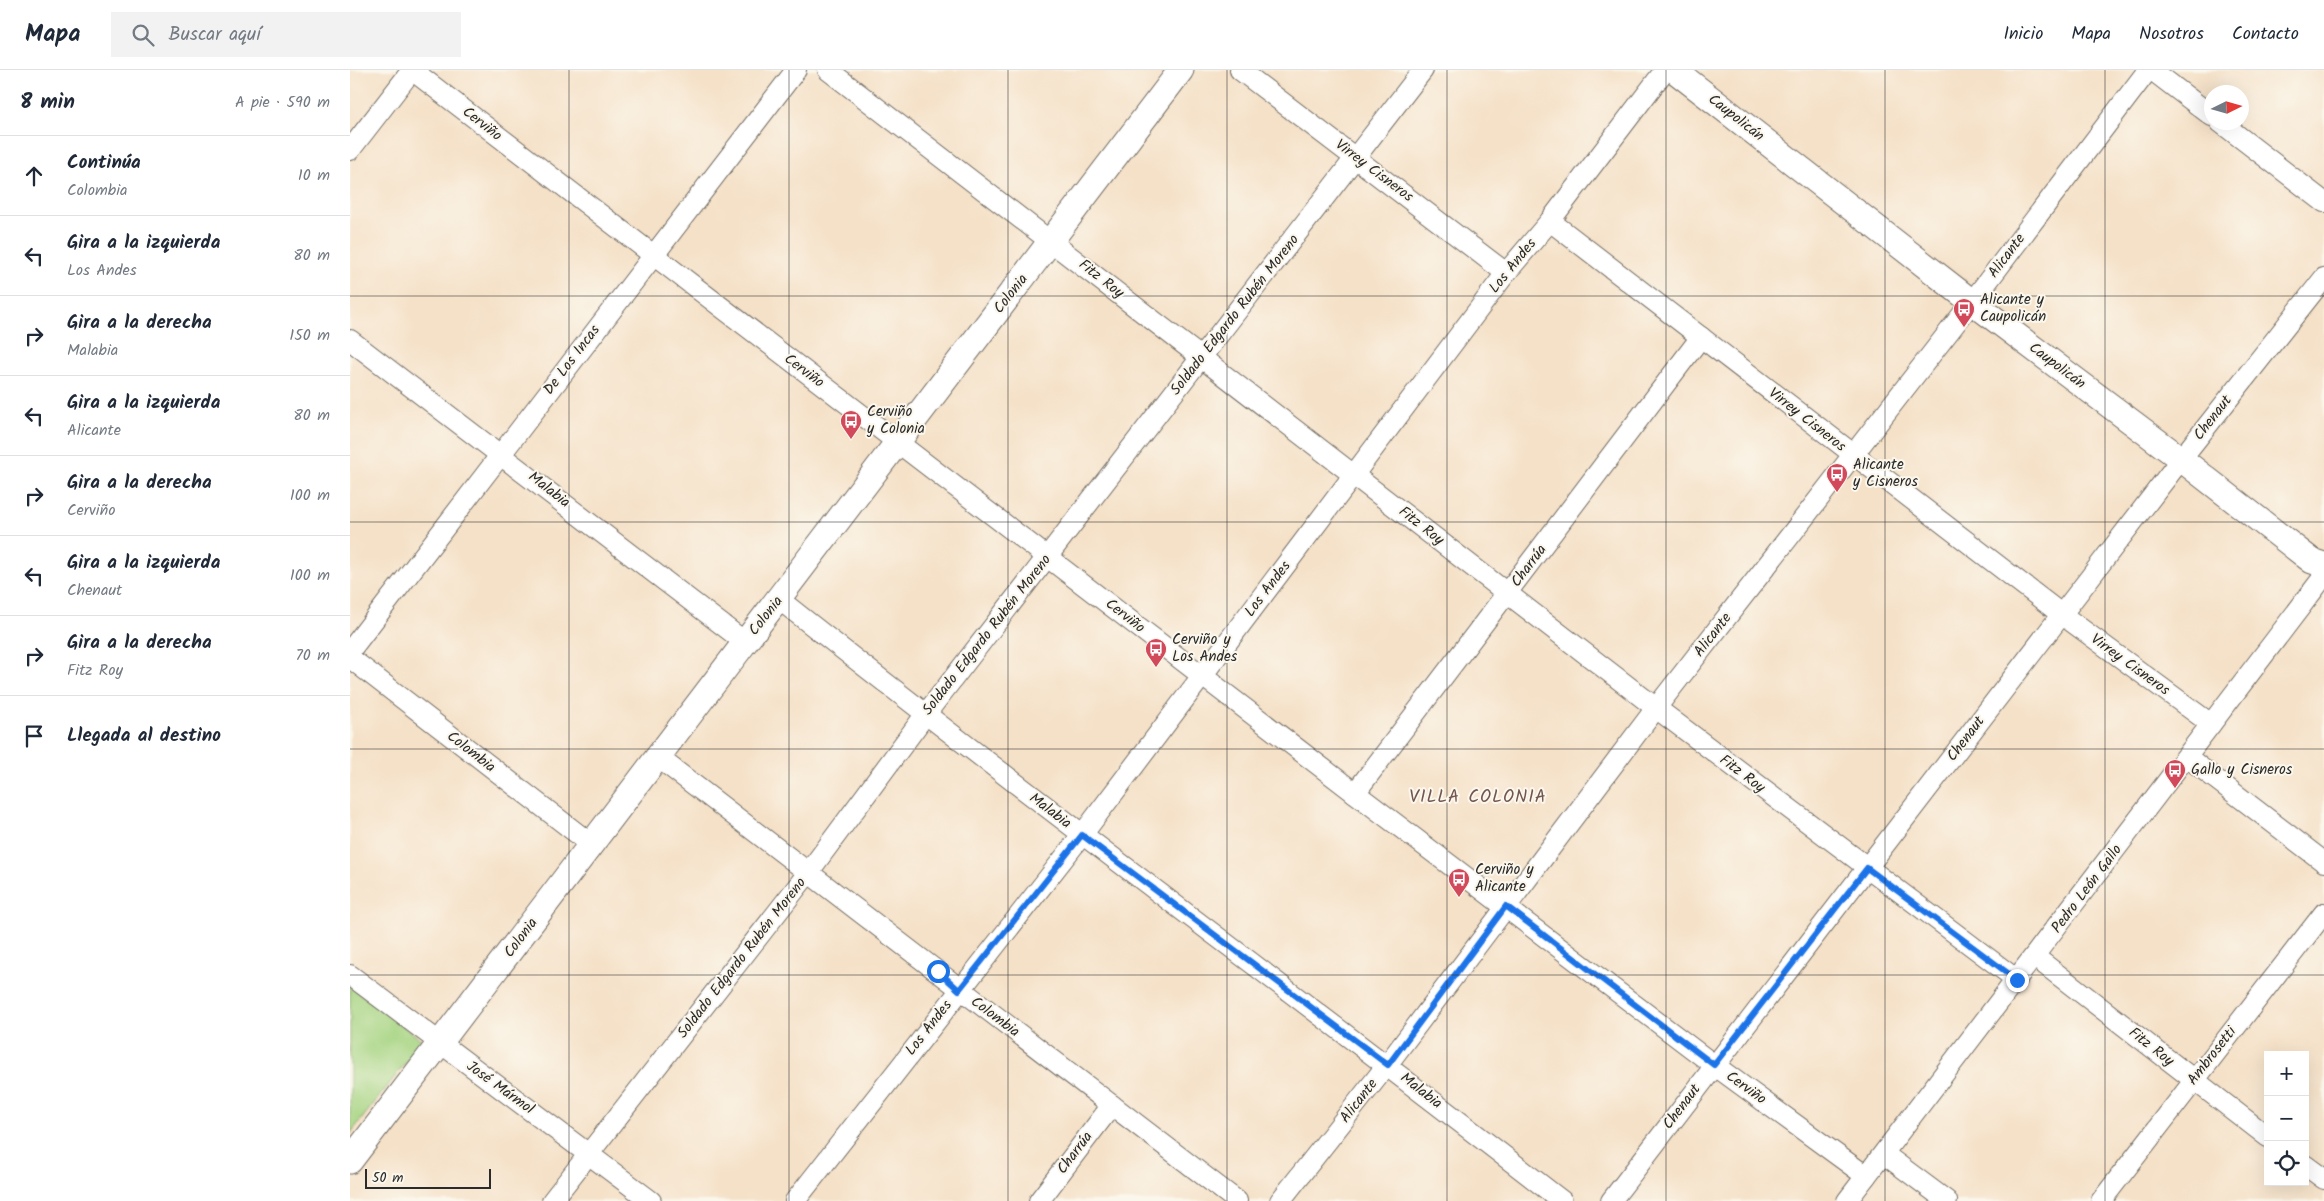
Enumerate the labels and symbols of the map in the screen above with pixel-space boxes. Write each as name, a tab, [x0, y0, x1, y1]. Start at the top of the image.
north arrow	[2204, 85, 2249, 130]
street label: Caupolicán	[1703, 88, 1769, 148]
street label: Cerviño	[457, 101, 507, 148]
street label: Virrey Cisneros	[1330, 133, 1419, 209]
street label: Alicante	[1982, 228, 2032, 283]
street label: Soldado Edgardo Rubén Moreno	[1164, 229, 1306, 401]
street label: Los Andes	[1483, 233, 1543, 299]
street label: Fitz Roy	[1073, 253, 1130, 305]
street label: Colonia	[988, 269, 1034, 319]
place label: Alicante y Caupolicán	[1980, 288, 2046, 329]
bus stop icon: Alicante y Caupolicán	[1952, 297, 1976, 328]
street label: De Los Incas	[538, 319, 607, 400]
street label: Caupolicán	[2023, 336, 2091, 396]
street label: Cerviño	[779, 348, 829, 394]
street label: Virrey Cisneros	[1763, 382, 1852, 458]
street label: Chenaut	[2188, 390, 2239, 446]
place label: Cerviño y Colonia	[866, 400, 925, 441]
bus stop icon: Cerviño y Colonia	[839, 409, 863, 440]
place label: Alicante y Cisneros	[1852, 453, 1919, 494]
bus stop icon: Alicante y Cisneros	[1825, 462, 1849, 493]
street label: Malabia	[523, 466, 575, 514]
street label: Fitz Roy	[1393, 500, 1450, 552]
street label: Charrúa	[1505, 540, 1553, 592]
street label: Soldado Edgardo Rubén Moreno	[916, 549, 1058, 721]
street label: Los Andes	[1239, 555, 1298, 622]
street label: Colonia	[743, 591, 789, 641]
street label: Cerviño	[1100, 593, 1150, 640]
street label: Alicante	[1688, 607, 1738, 662]
place label: Cerviño y Los Andes	[1172, 628, 1238, 669]
street label: Virrey Cisneros	[2085, 628, 2175, 702]
bus stop icon: Cerviño y Los Andes	[1144, 637, 1168, 668]
street label: Chenaut	[1941, 711, 1991, 767]
street label: Colombia	[441, 725, 501, 779]
street label: Fitz Roy	[1714, 749, 1771, 800]
bus stop icon: Gallo y Cisneros	[2163, 758, 2187, 789]
place label: Gallo y Cisneros	[2191, 758, 2293, 782]
district label: VILLA COLONIA	[1409, 783, 1547, 812]
street label: Malabia	[1024, 787, 1076, 835]
street label: Pedro León Gallo	[2045, 839, 2129, 939]
place label: Cerviño y Alicante	[1475, 858, 1534, 899]
bus stop icon: Cerviño y Alicante	[1447, 867, 1471, 898]
street label: Soldado Edgardo Rubén Moreno	[671, 872, 813, 1044]
street label: Colonia	[498, 913, 544, 963]
route start	[927, 960, 950, 983]
route end	[2006, 969, 2029, 992]
street label: Colombia	[965, 990, 1025, 1044]
street label: Los Andes	[899, 994, 959, 1061]
street label: Ambrosetti	[2181, 1020, 2244, 1091]
street label: Fitz Roy	[2123, 1021, 2180, 1073]
street label: José Mármol	[461, 1055, 539, 1121]
street label: Cerviño	[1721, 1065, 1772, 1111]
street label: Malabia	[1395, 1067, 1447, 1115]
street label: Alicante	[1334, 1073, 1384, 1128]
street label: Chenaut	[1657, 1079, 1707, 1135]
street label: Charrúa	[1051, 1127, 1099, 1179]
scale bar	[365, 1166, 491, 1189]

